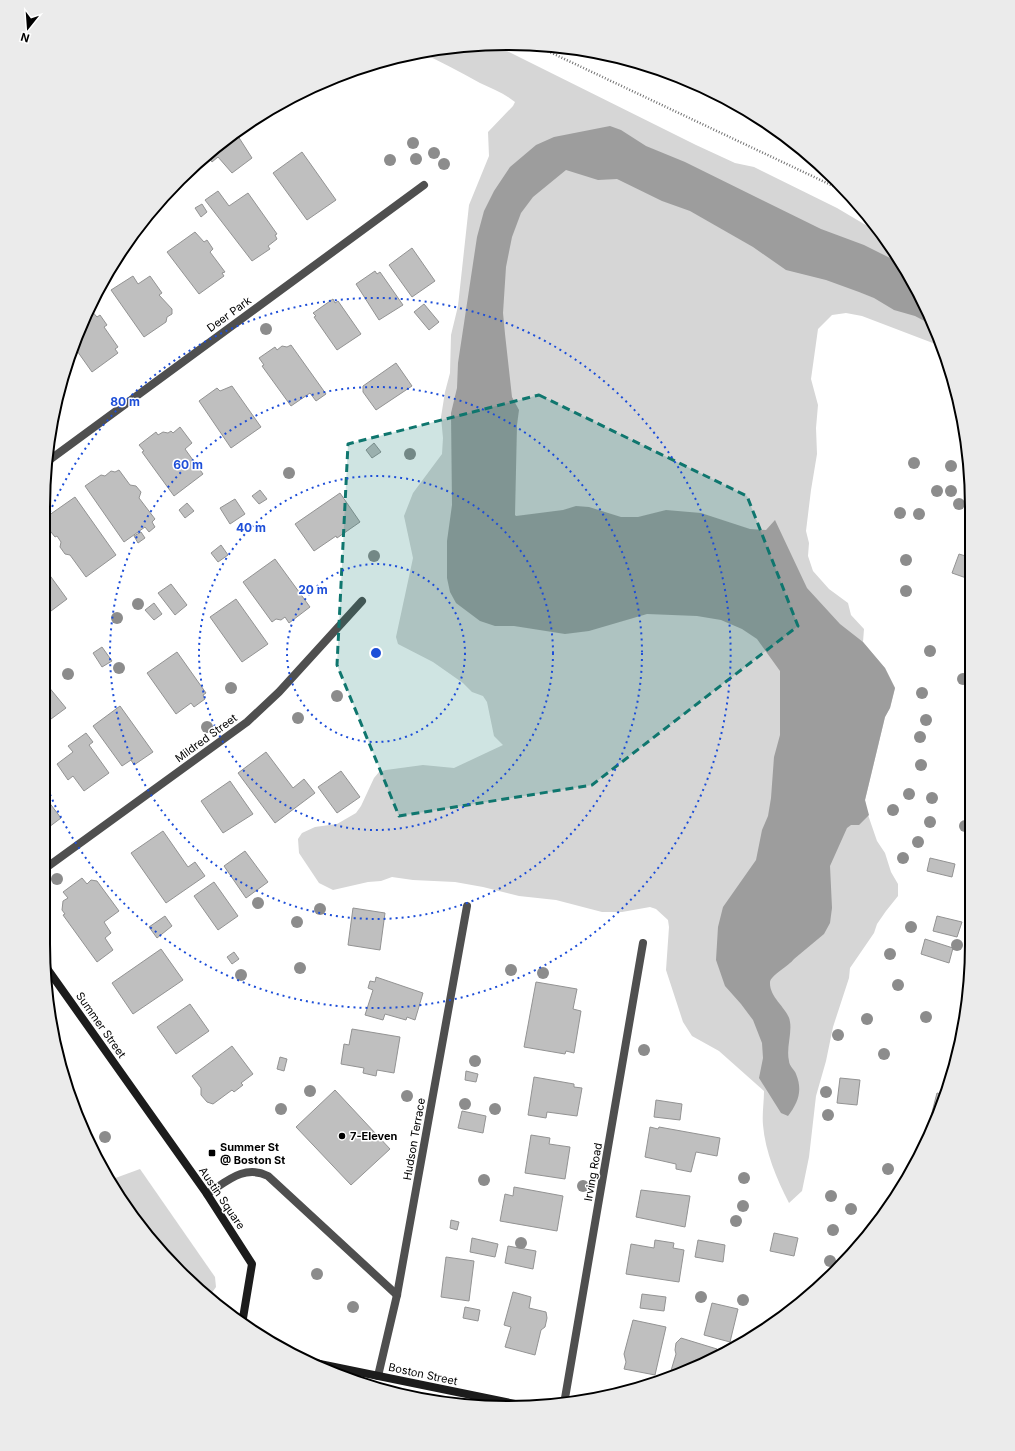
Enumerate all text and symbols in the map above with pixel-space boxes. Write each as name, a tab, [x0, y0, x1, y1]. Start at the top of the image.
north arrow	[8, 8, 48, 48]
text: N	[19, 30, 31, 45]
street label: Deer Park	[204, 293, 254, 335]
text: 80 m	[110, 394, 140, 409]
text: 60 m	[173, 457, 203, 472]
text: 40 m	[236, 520, 266, 535]
text: 20 m	[298, 582, 328, 597]
centre of rings	[369, 646, 383, 660]
street label: Mildred Street	[172, 711, 240, 765]
street label: Summer Street	[73, 989, 129, 1061]
street label: Hudson Terrace	[400, 1097, 428, 1181]
place label: 7-Eleven	[350, 1129, 398, 1143]
marker: 7-Eleven	[337, 1131, 347, 1141]
place label: Summer St @ Boston St	[220, 1140, 285, 1167]
street label: Irving Road	[581, 1142, 605, 1202]
marker: Summer St @ Boston St	[207, 1148, 217, 1158]
street label: Austin Square	[196, 1164, 248, 1232]
street label: Boston Street	[387, 1360, 459, 1388]

